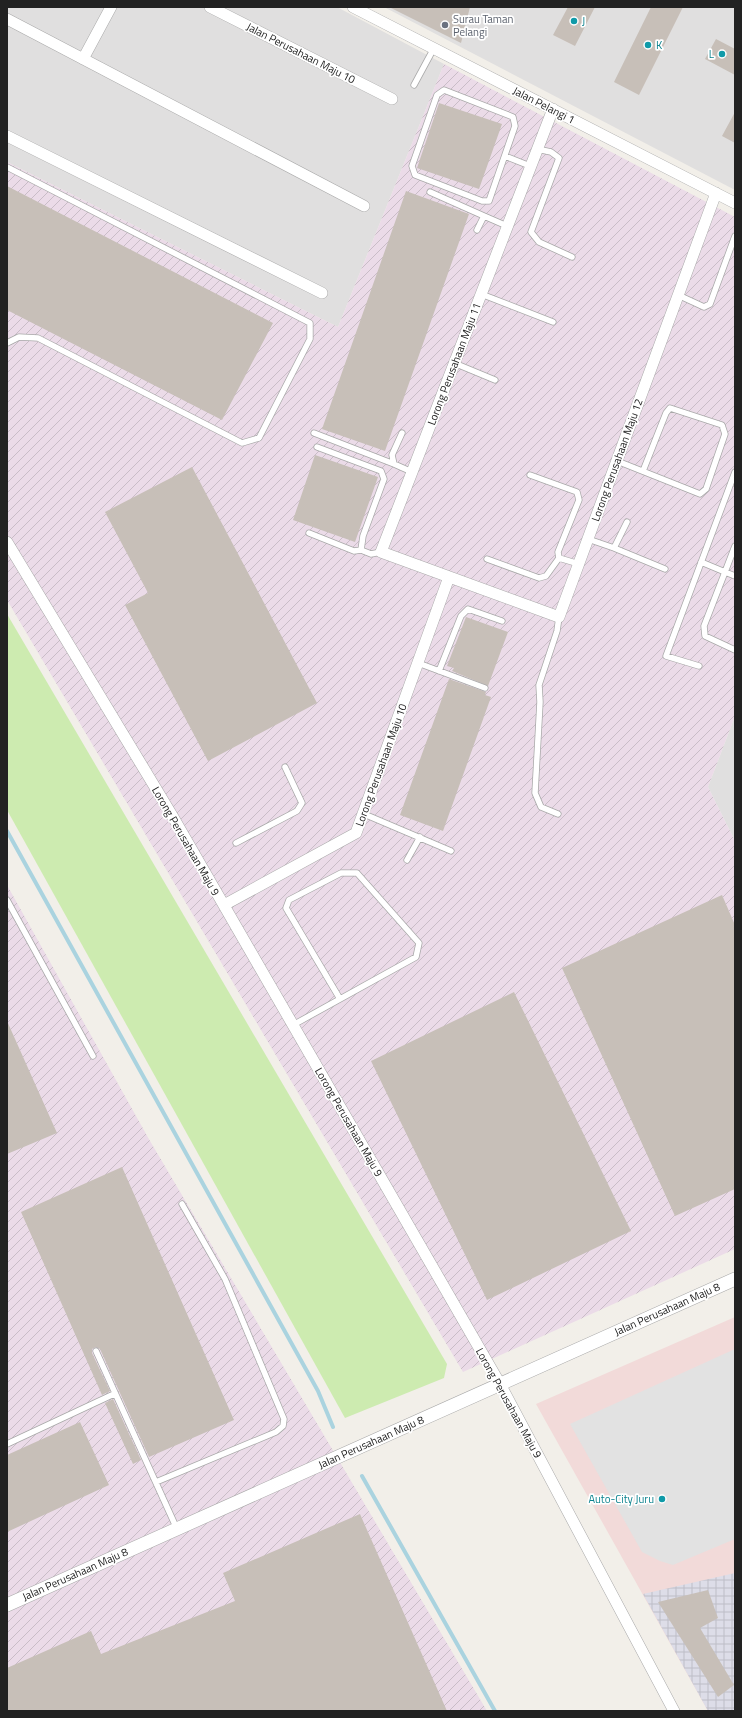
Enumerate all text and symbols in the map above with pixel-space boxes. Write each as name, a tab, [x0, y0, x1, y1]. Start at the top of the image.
place label: Surau Taman Pelangi	[453, 11, 513, 40]
place label: J	[582, 13, 585, 29]
marker: J	[569, 16, 579, 26]
street label: Jalan Perusahaan Maju 10	[244, 19, 358, 87]
marker: Surau Taman Pelangi	[440, 20, 450, 30]
place label: K	[656, 37, 663, 53]
marker: K	[643, 40, 653, 50]
place label: L	[709, 46, 715, 62]
marker: L	[717, 49, 727, 59]
street label: Jalan Pelangi 1	[510, 83, 578, 127]
street label: Lorong Perusahaan Maju 11	[423, 301, 485, 427]
street label: Lorong Perusahaan Maju 12	[587, 396, 647, 524]
street label: Lorong Perusahaan Maju 10	[351, 701, 411, 829]
street label: Lorong Perusahaan Maju 9	[148, 783, 224, 899]
street label: Lorong Perusahaan Maju 9	[311, 1064, 387, 1180]
street label: Jalan Perusahaan Maju 8	[612, 1278, 722, 1340]
street label: Lorong Perusahaan Maju 9	[472, 1345, 546, 1461]
street label: Jalan Perusahaan Maju 8	[316, 1411, 426, 1473]
place label: Auto-City Juru	[588, 1491, 654, 1507]
marker: Auto-City Juru	[657, 1494, 667, 1504]
street label: Jalan Perusahaan Maju 8	[20, 1543, 130, 1605]

